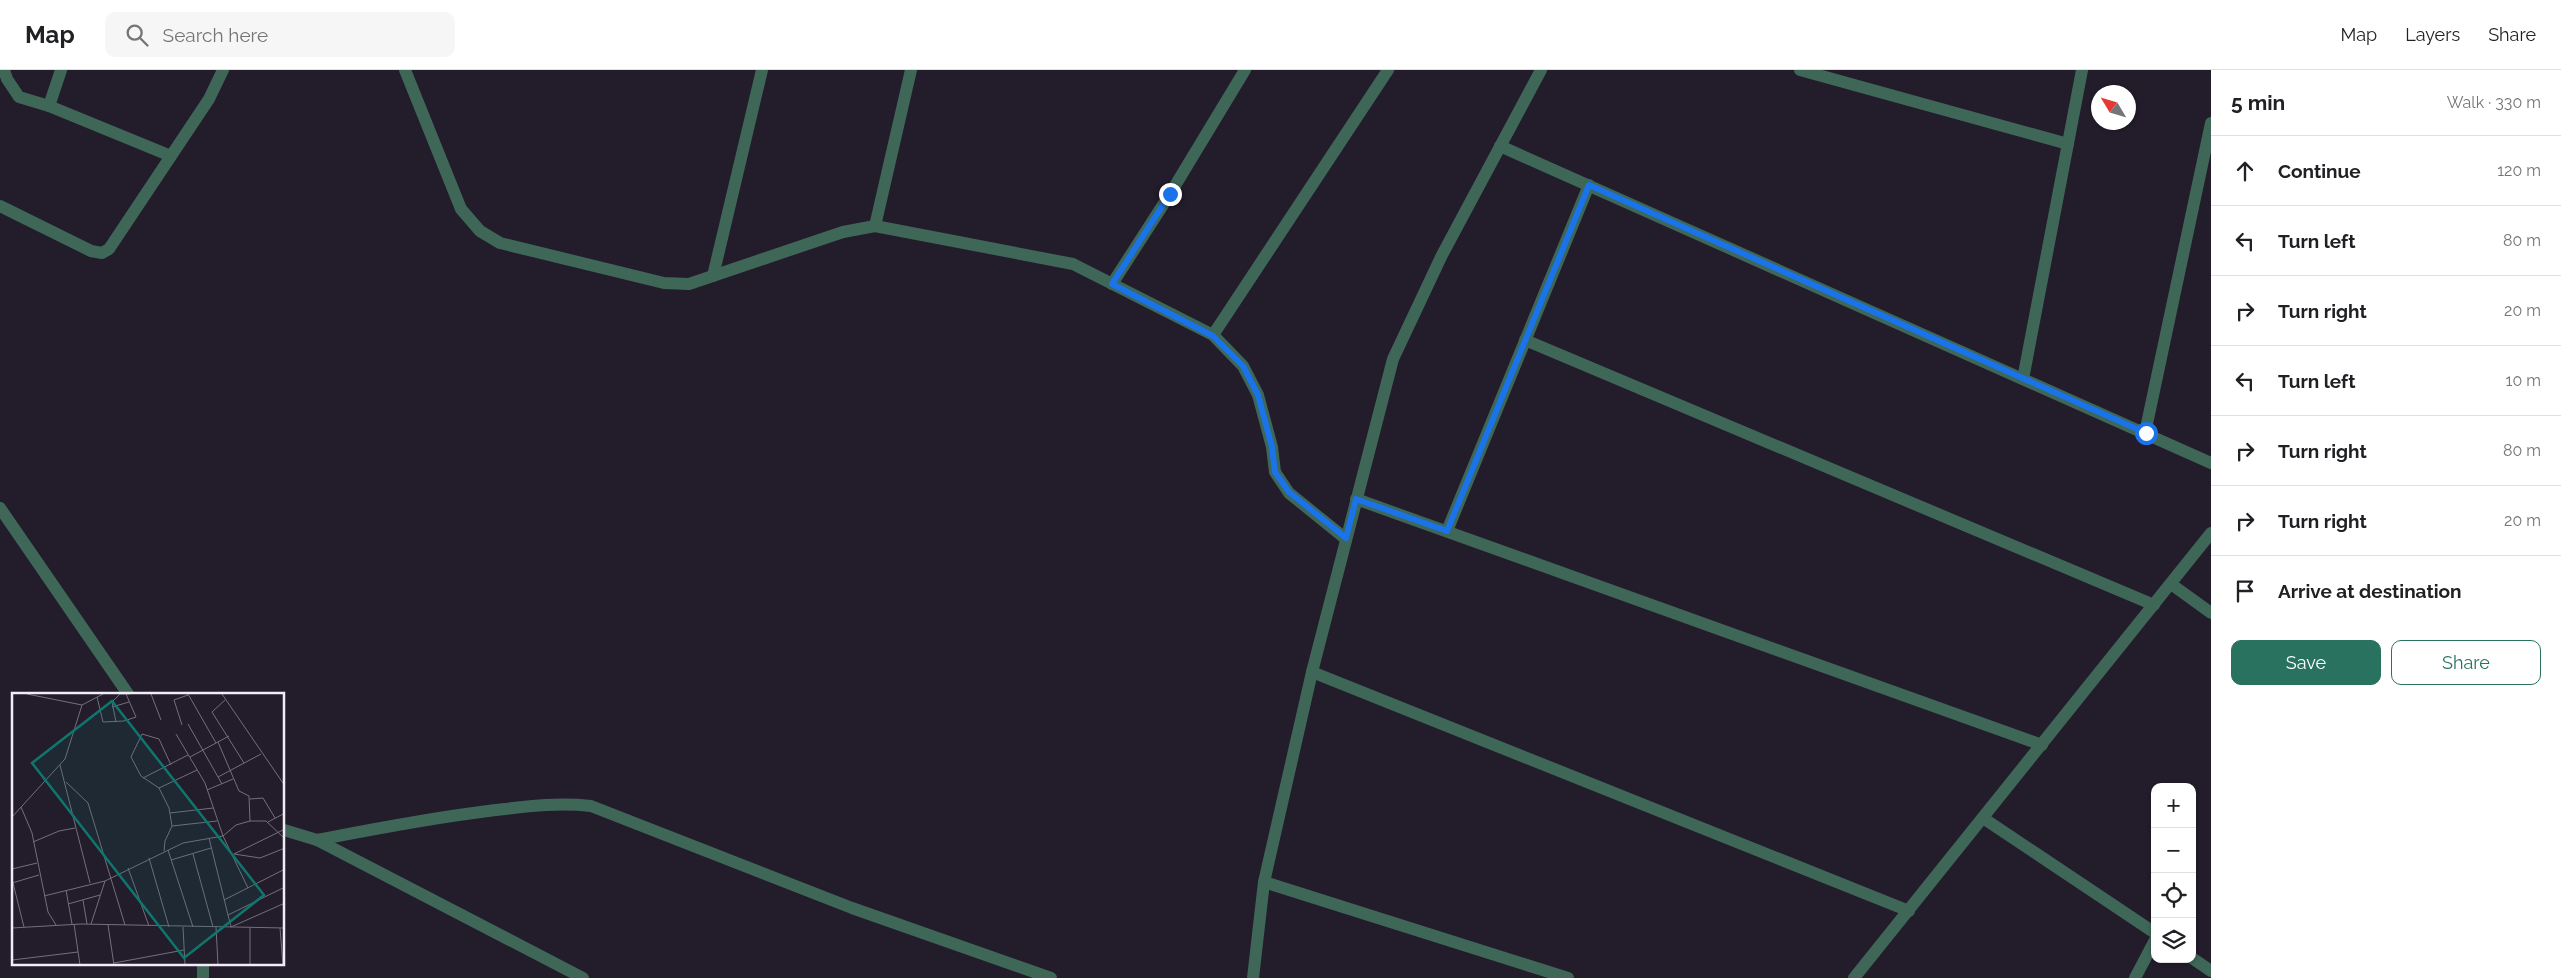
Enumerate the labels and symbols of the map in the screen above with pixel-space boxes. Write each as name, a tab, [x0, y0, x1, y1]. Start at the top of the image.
north arrow	[2091, 85, 2136, 130]
route end	[1159, 183, 1182, 206]
route start	[2135, 422, 2158, 445]
inset map	[12, 693, 285, 966]

